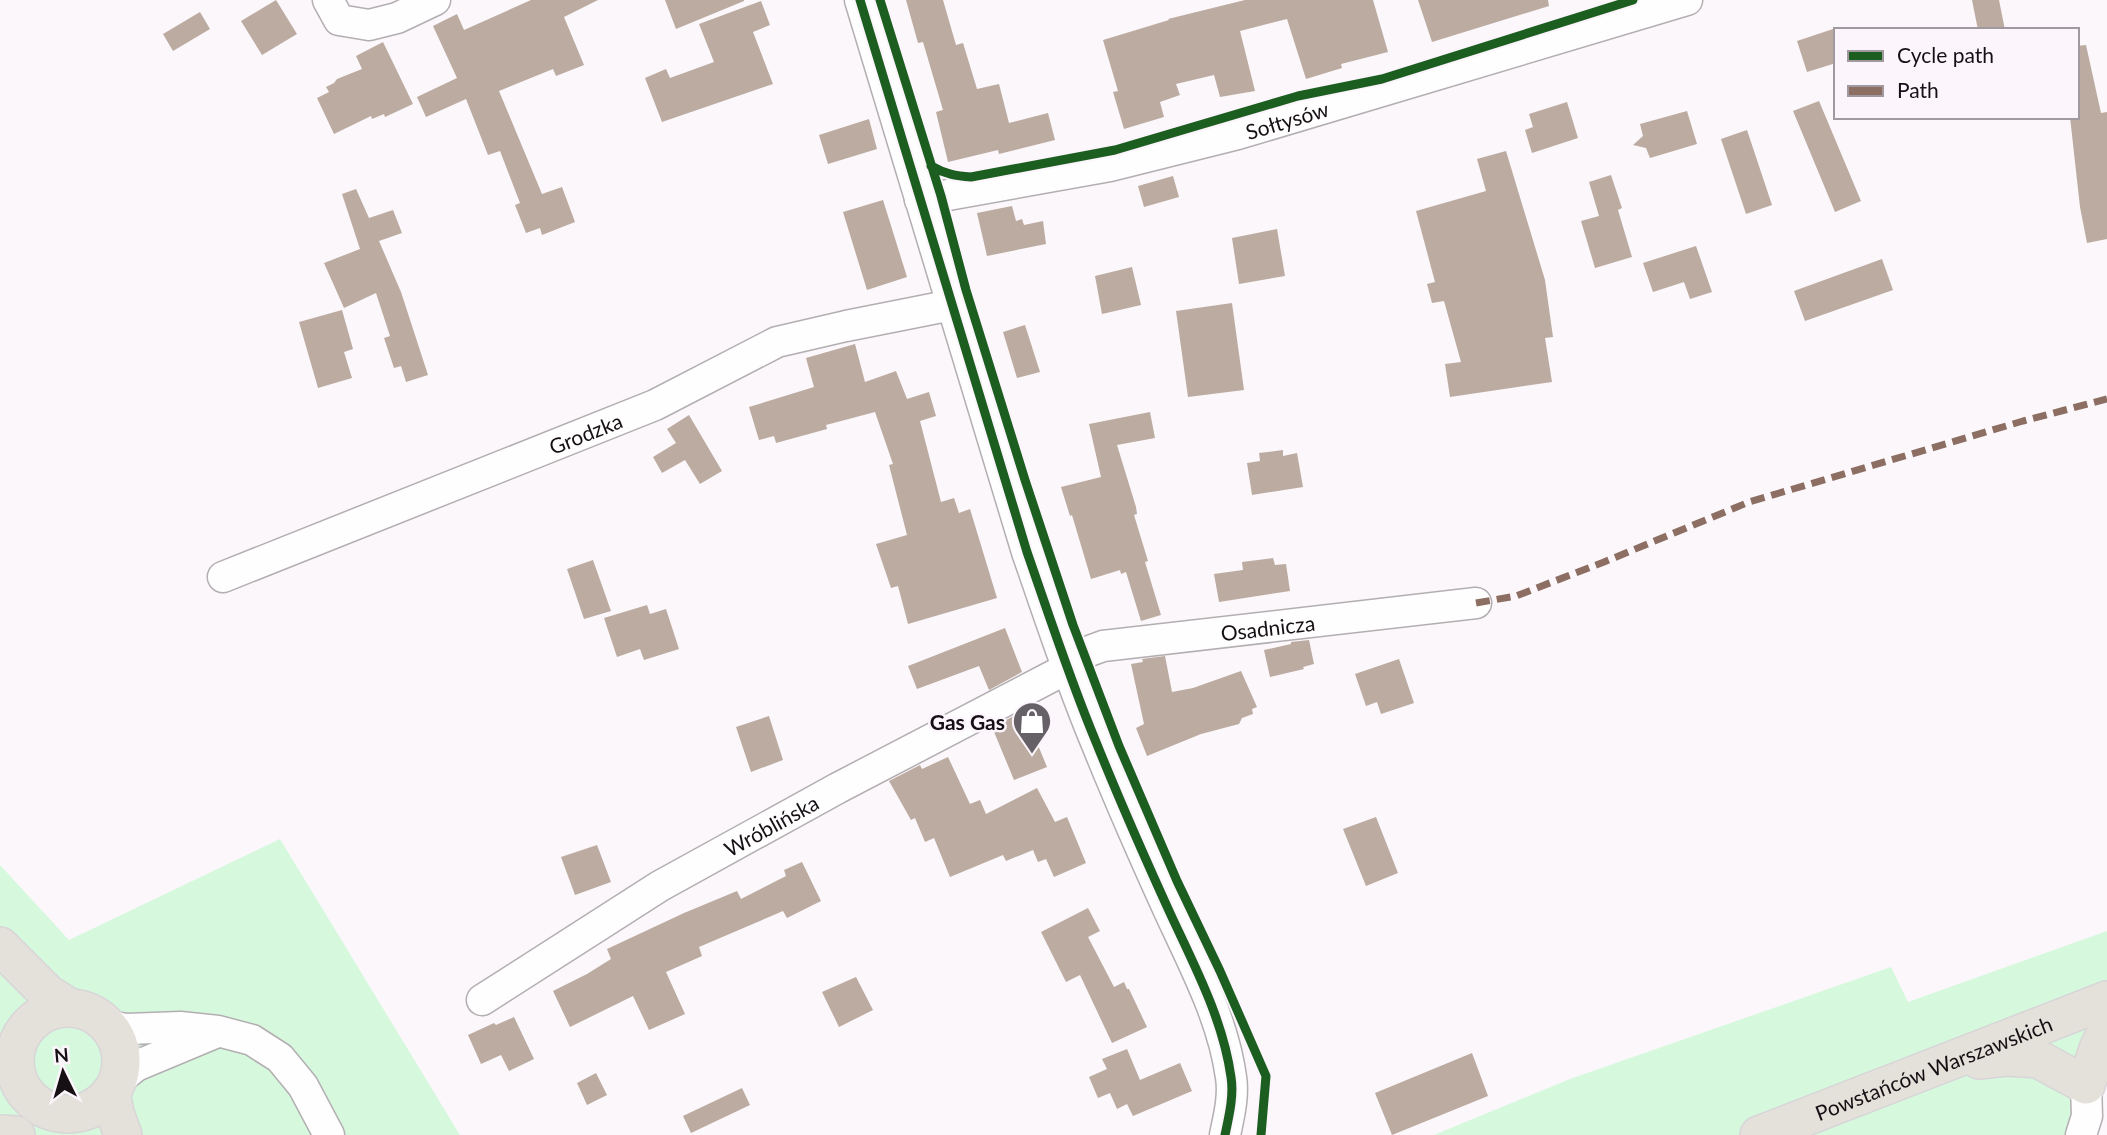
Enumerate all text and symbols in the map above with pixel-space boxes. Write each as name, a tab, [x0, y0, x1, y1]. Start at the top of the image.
legend	[1834, 28, 2079, 119]
text: Cycle path	[1897, 42, 1994, 67]
text: Path	[1897, 77, 1939, 102]
street label: Sołtysów	[1242, 95, 1332, 144]
street label: Grodzka	[545, 407, 626, 459]
street label: Osadnicza	[1219, 609, 1316, 645]
shop icon: Gas Gas	[1011, 700, 1053, 755]
place label: Gas Gas	[930, 709, 1005, 734]
street label: Wróblińska	[719, 789, 822, 861]
street label: Powstańców Warszawskich	[1811, 1010, 2055, 1125]
north arrow	[28, 1037, 98, 1107]
text: N	[53, 1042, 70, 1067]

